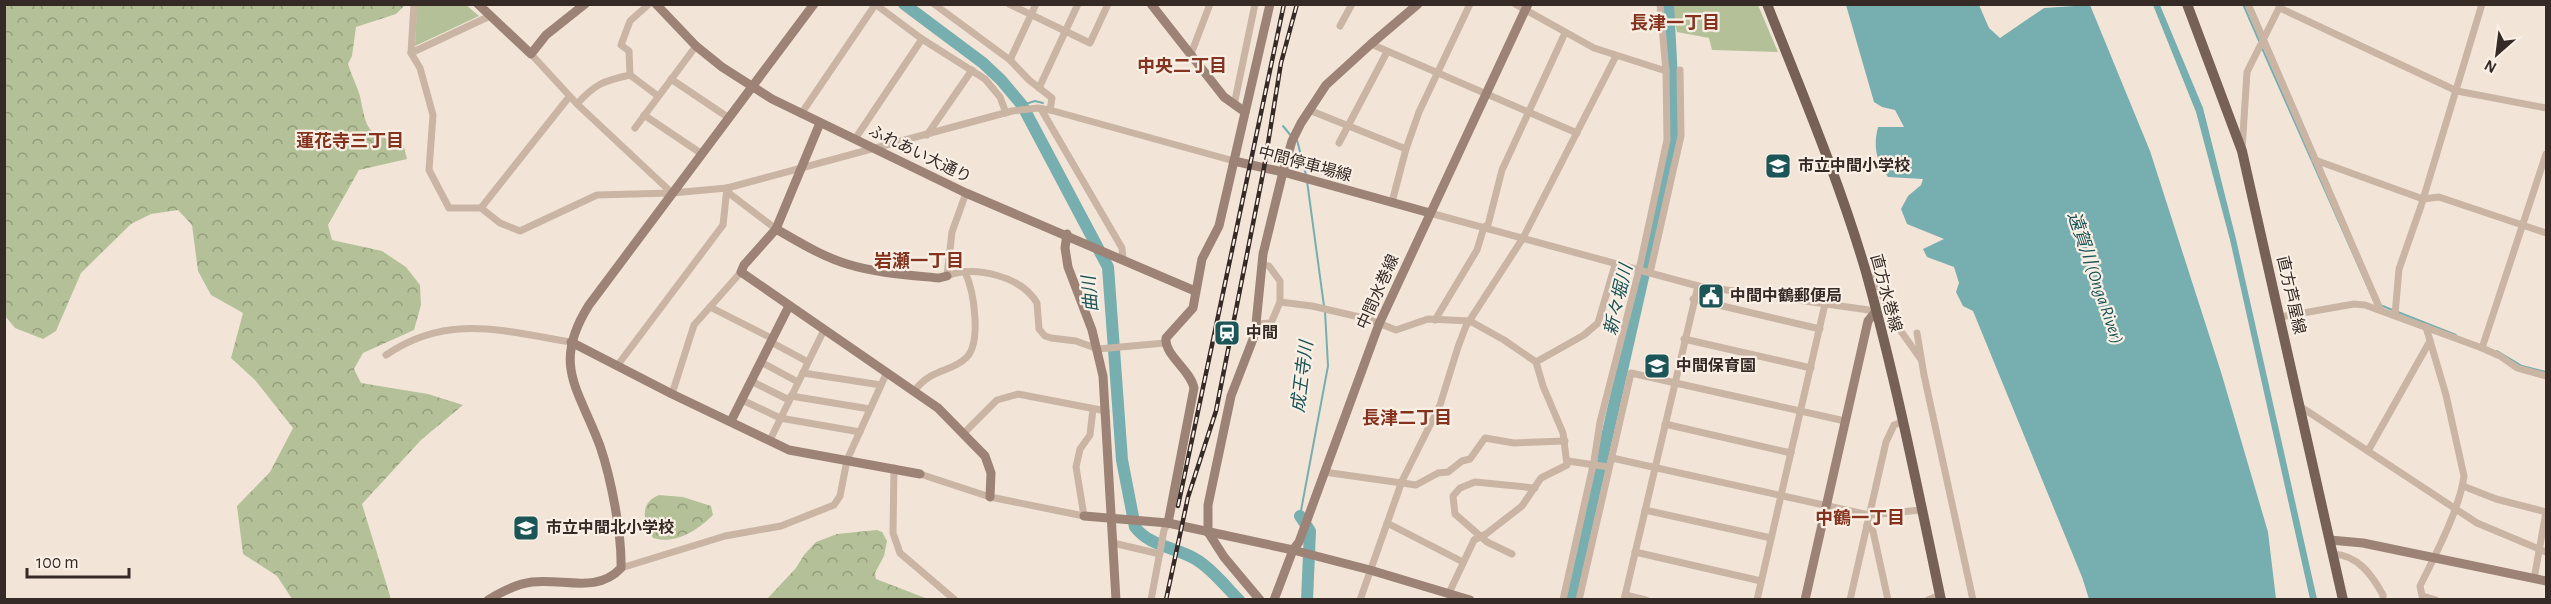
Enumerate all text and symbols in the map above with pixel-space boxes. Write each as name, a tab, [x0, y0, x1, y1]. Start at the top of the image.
district label: 長津一丁目	[1630, 14, 1720, 33]
north arrow	[2467, 24, 2527, 84]
district label: 中央二丁目	[1137, 57, 1227, 76]
text: N	[2482, 57, 2499, 76]
street label: ふれあい大通り	[866, 121, 974, 186]
district label: 蓮花寺三丁目	[296, 132, 404, 151]
street label: 中間停車場線	[1257, 143, 1354, 184]
school or university icon: 市立中間小学校	[1763, 151, 1793, 181]
place label: 市立中間小学校	[1798, 157, 1910, 174]
water label: 遠賀川 (Onga River)	[2064, 209, 2128, 346]
district label: 岩瀬一丁目	[874, 252, 964, 271]
street label: 中間水巻線	[1354, 252, 1402, 332]
street label: 直方水巻線	[1868, 252, 1905, 334]
street label: 直方芦屋線	[2274, 254, 2309, 336]
water label: 新々堀川	[1600, 260, 1636, 337]
water label: 曲川	[1079, 273, 1102, 313]
public building icon: 中間中鶴郵便局	[1696, 281, 1726, 311]
place label: 中間中鶴郵便局	[1730, 287, 1842, 304]
station icon: 中間	[1212, 318, 1242, 348]
place label: 中間	[1246, 324, 1278, 341]
water label: 成王寺川	[1288, 338, 1317, 414]
school or university icon: 中間保育園	[1642, 351, 1672, 381]
place label: 中間保育園	[1676, 357, 1756, 374]
district label: 長津二丁目	[1362, 409, 1452, 428]
district label: 中鶴一丁目	[1815, 508, 1905, 528]
school or university icon: 市立中間北小学校	[511, 513, 541, 543]
place label: 市立中間北小学校	[546, 519, 674, 536]
scale bar	[27, 541, 129, 579]
text: 100 m	[36, 554, 79, 572]

